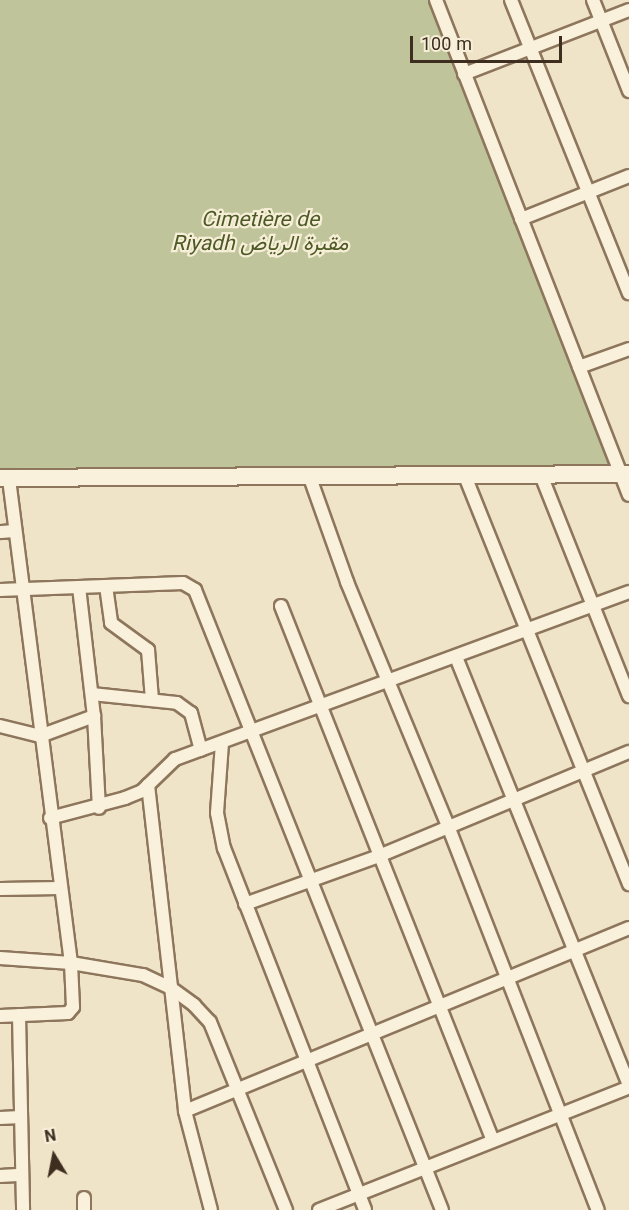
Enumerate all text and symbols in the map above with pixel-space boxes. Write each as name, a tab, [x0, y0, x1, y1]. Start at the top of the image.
scale bar	[413, 24, 564, 62]
text: 100 m	[421, 32, 472, 60]
park label: Cimetière de Riyadh مقبرة الرياض	[172, 208, 348, 258]
text: N	[43, 1124, 59, 1151]
north arrow	[24, 1126, 84, 1186]

